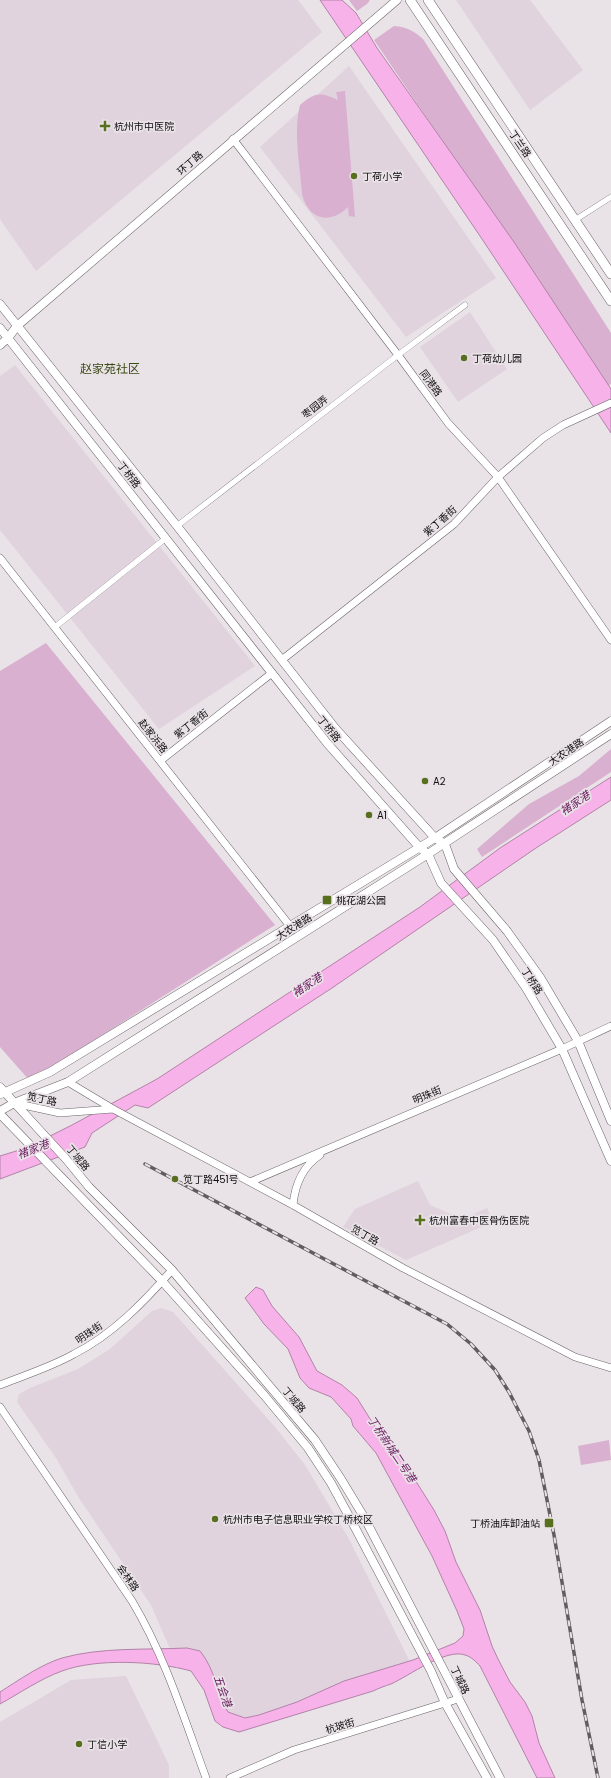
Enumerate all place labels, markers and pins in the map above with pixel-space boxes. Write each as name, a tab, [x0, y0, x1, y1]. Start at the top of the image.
place label: 杭州市中医院	[114, 119, 174, 134]
marker: 杭州市中医院	[99, 120, 111, 132]
place label: 丁荷小学	[362, 169, 402, 184]
marker: 丁荷小学	[349, 171, 359, 181]
place label: 丁荷幼儿园	[472, 351, 522, 366]
marker: 丁荷幼儿园	[459, 353, 469, 363]
place label: A2	[433, 774, 446, 789]
marker: A2	[420, 776, 430, 786]
place label: A1	[377, 808, 387, 823]
marker: A1	[364, 810, 374, 820]
place label: 桃花湖公园	[336, 893, 386, 908]
marker: 桃花湖公园	[321, 894, 333, 906]
place label: 笕丁路451号	[183, 1172, 239, 1187]
marker: 笕丁路451号	[170, 1174, 180, 1184]
place label: 杭州富春中医骨伤医院	[429, 1213, 529, 1228]
marker: 杭州富春中医骨伤医院	[414, 1214, 426, 1226]
place label: 杭州市电子信息职业学校丁桥校区	[223, 1512, 373, 1527]
marker: 杭州市电子信息职业学校丁桥校区	[210, 1514, 220, 1524]
place label: 丁桥油库卸油站	[470, 1516, 540, 1531]
marker: 丁桥油库卸油站	[543, 1517, 555, 1529]
place label: 丁信小学	[87, 1737, 127, 1752]
marker: 丁信小学	[74, 1739, 84, 1749]

